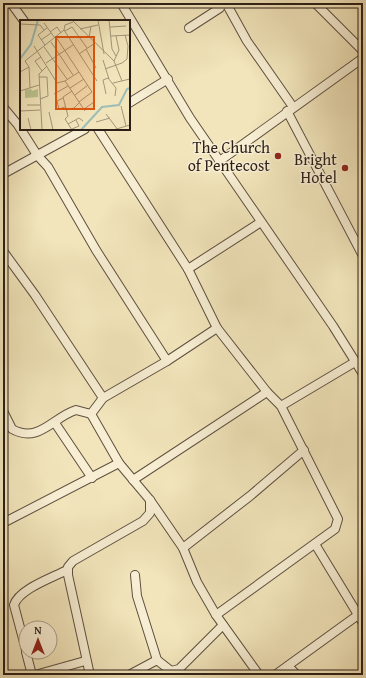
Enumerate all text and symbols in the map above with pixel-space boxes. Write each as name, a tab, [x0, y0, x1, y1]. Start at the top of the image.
inset map	[20, 20, 130, 130]
place label: The Church of Pentecost	[188, 135, 270, 177]
place label: Bright Hotel	[294, 147, 338, 189]
marker: The Church of Pentecost	[273, 151, 283, 161]
marker: Bright Hotel	[340, 163, 350, 173]
north arrow	[18, 620, 58, 660]
text: N	[34, 622, 42, 638]

